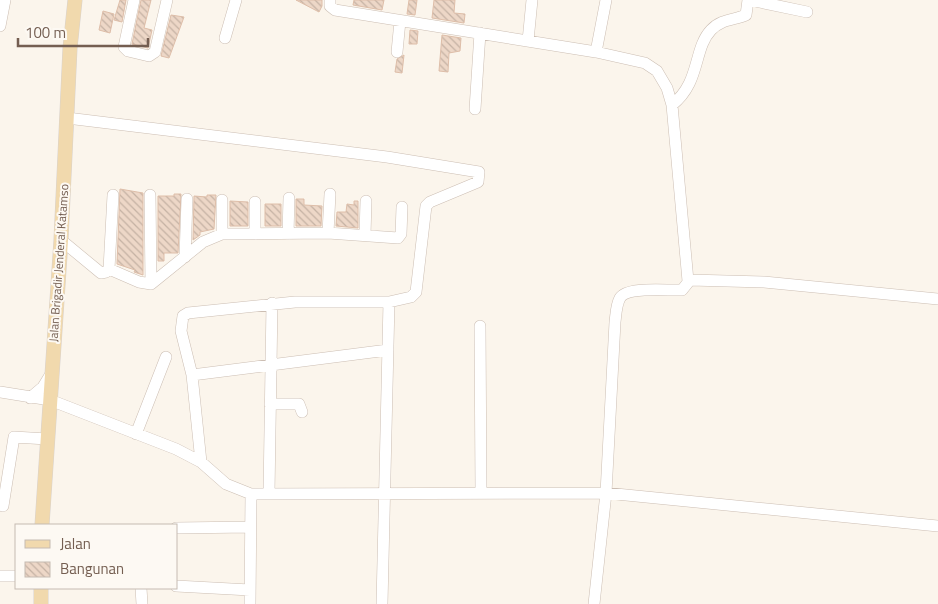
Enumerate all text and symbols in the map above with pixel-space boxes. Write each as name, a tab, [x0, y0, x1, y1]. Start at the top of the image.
scale bar	[18, 15, 148, 47]
text: 100 m	[25, 21, 66, 44]
street label: Jalan Brigadir Jenderal Katamso	[43, 183, 74, 343]
legend	[15, 524, 178, 589]
text: Jalan	[60, 532, 91, 555]
text: Bangunan	[60, 557, 124, 580]

